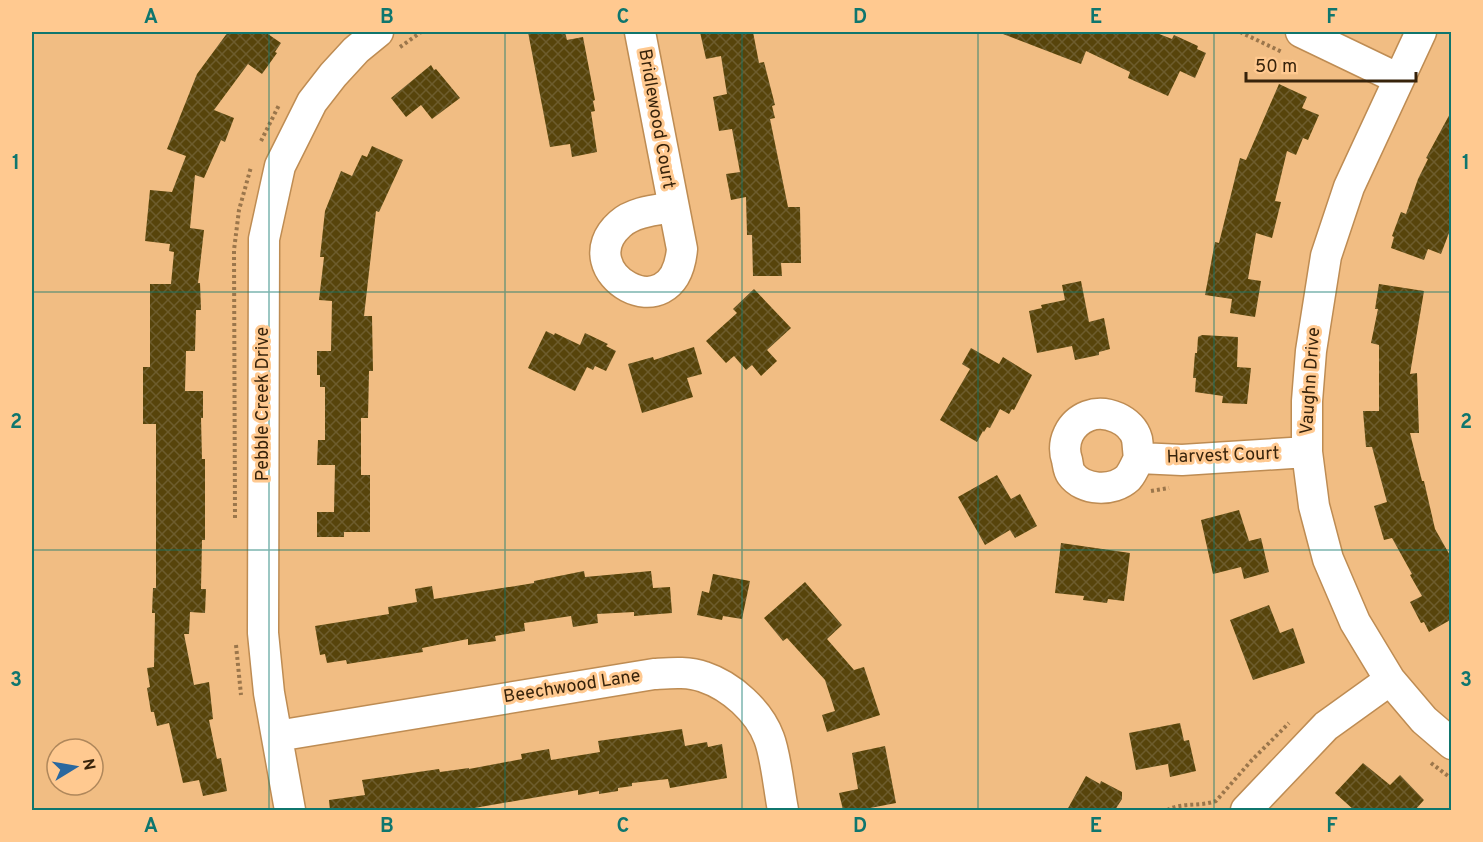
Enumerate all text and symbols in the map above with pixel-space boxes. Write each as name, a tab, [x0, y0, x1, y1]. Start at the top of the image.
text: A	[144, 5, 158, 31]
text: B	[380, 5, 394, 31]
text: C	[617, 5, 629, 31]
text: D	[853, 5, 867, 31]
text: E	[1090, 5, 1102, 31]
text: F	[1326, 5, 1338, 31]
scale bar	[1246, 45, 1416, 83]
street label: Bridlewood Court	[632, 47, 680, 191]
text: 50 m	[1255, 56, 1297, 79]
text: 1	[12, 151, 20, 177]
text: 1	[1462, 151, 1470, 177]
street label: Pebble Creek Drive	[252, 327, 275, 481]
street label: Vaughn Drive	[1296, 327, 1326, 435]
text: 2	[10, 410, 22, 436]
text: 2	[1460, 410, 1472, 436]
street label: Harvest Court	[1166, 443, 1280, 469]
street label: Beechwood Lane	[502, 665, 642, 709]
text: 3	[10, 668, 22, 694]
text: 3	[1460, 668, 1472, 694]
north arrow	[45, 737, 105, 797]
text: N	[77, 757, 99, 772]
text: A	[144, 814, 158, 840]
text: B	[380, 814, 394, 840]
text: C	[617, 814, 629, 840]
text: D	[853, 814, 867, 840]
text: E	[1090, 814, 1102, 840]
text: F	[1326, 814, 1338, 840]

